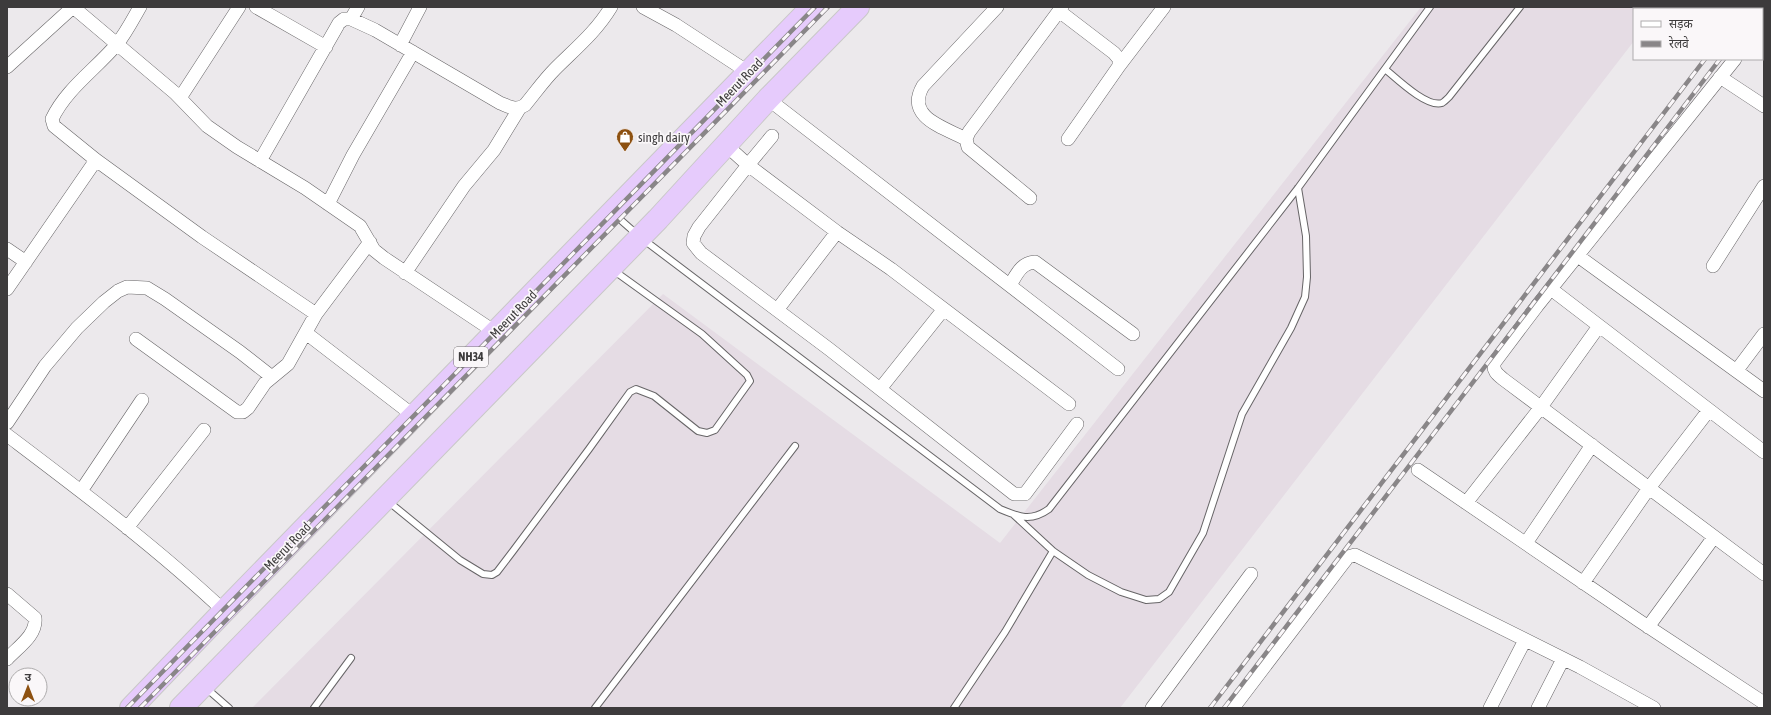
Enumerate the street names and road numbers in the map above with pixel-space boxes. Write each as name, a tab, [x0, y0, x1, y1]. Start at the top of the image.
street label: Meerut Road	[713, 55, 766, 109]
street label: Meerut Road	[487, 287, 540, 341]
road number: NH34	[454, 347, 488, 367]
street label: Meerut Road	[261, 519, 314, 573]

